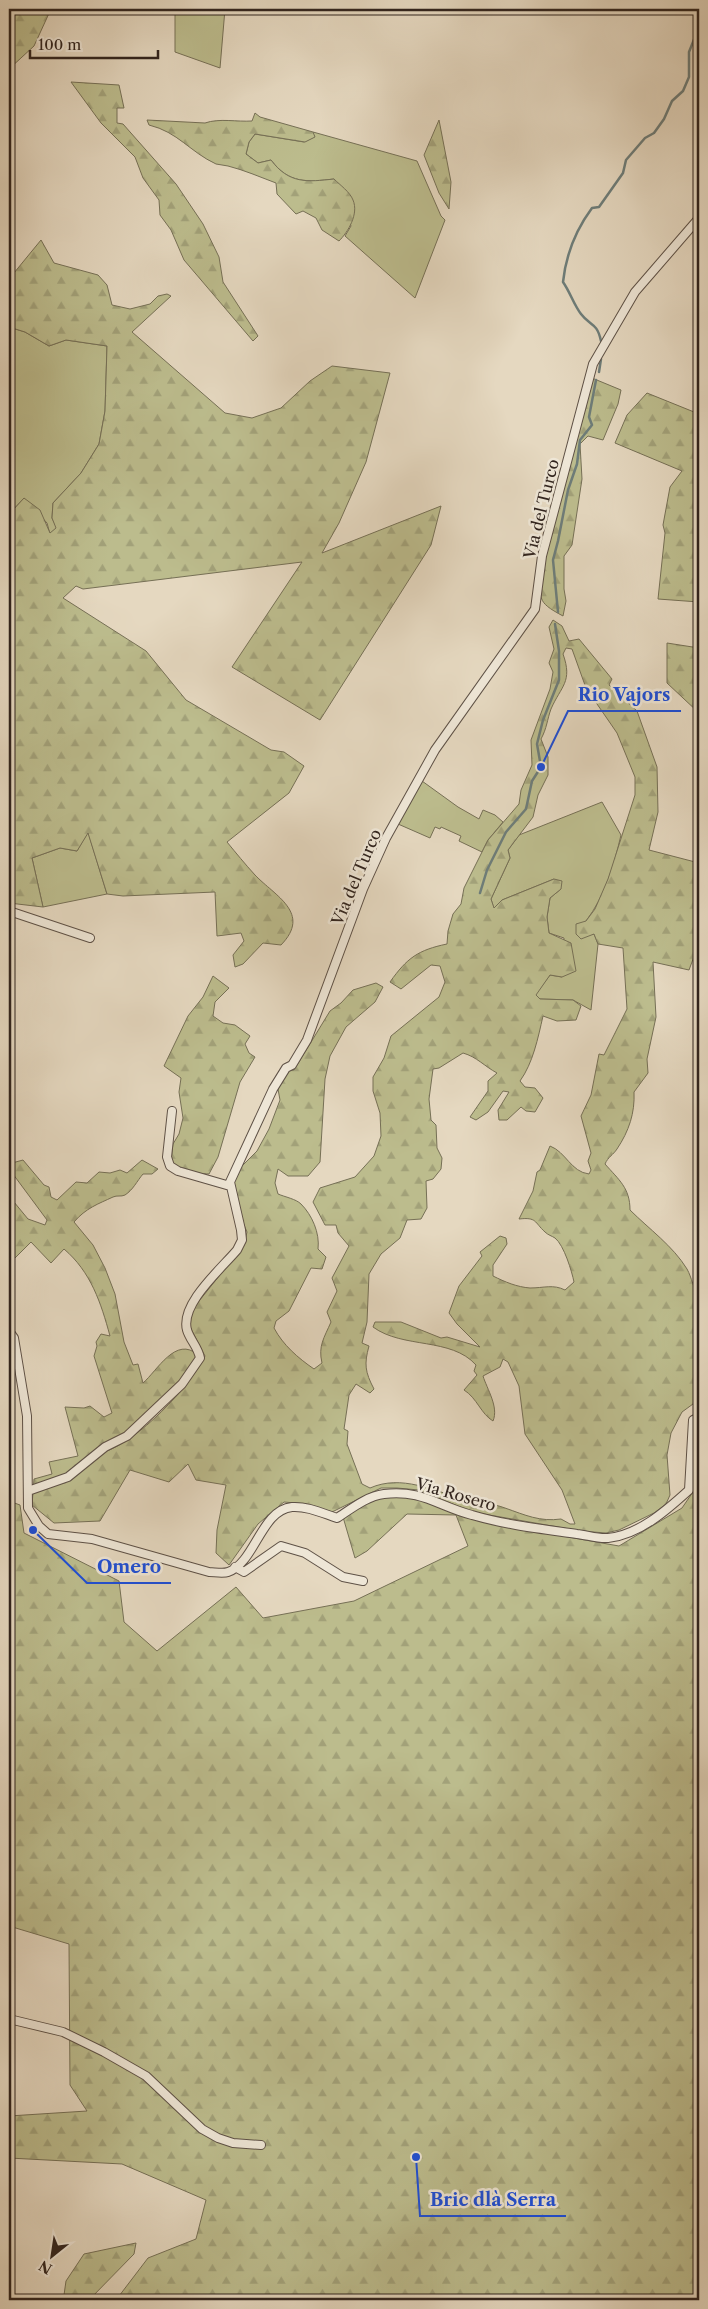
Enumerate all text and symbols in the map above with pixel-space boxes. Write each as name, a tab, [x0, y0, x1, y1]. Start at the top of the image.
scale bar	[30, 28, 158, 60]
text: 100 m	[38, 35, 81, 54]
street label: Via del Turco	[519, 457, 563, 562]
callout: Rio Vajors	[568, 678, 681, 711]
text: Rio Vajors	[578, 684, 670, 706]
street label: Via del Turco	[326, 826, 385, 929]
street label: Via Rosero	[413, 1473, 499, 1515]
callout: Omero	[87, 1550, 171, 1583]
text: Omero	[97, 1556, 161, 1578]
callout: Bric dlà Serra	[420, 2183, 566, 2216]
text: Bric dlà Serra	[430, 2189, 557, 2211]
north arrow	[28, 2232, 78, 2282]
text: N	[36, 2256, 55, 2278]

